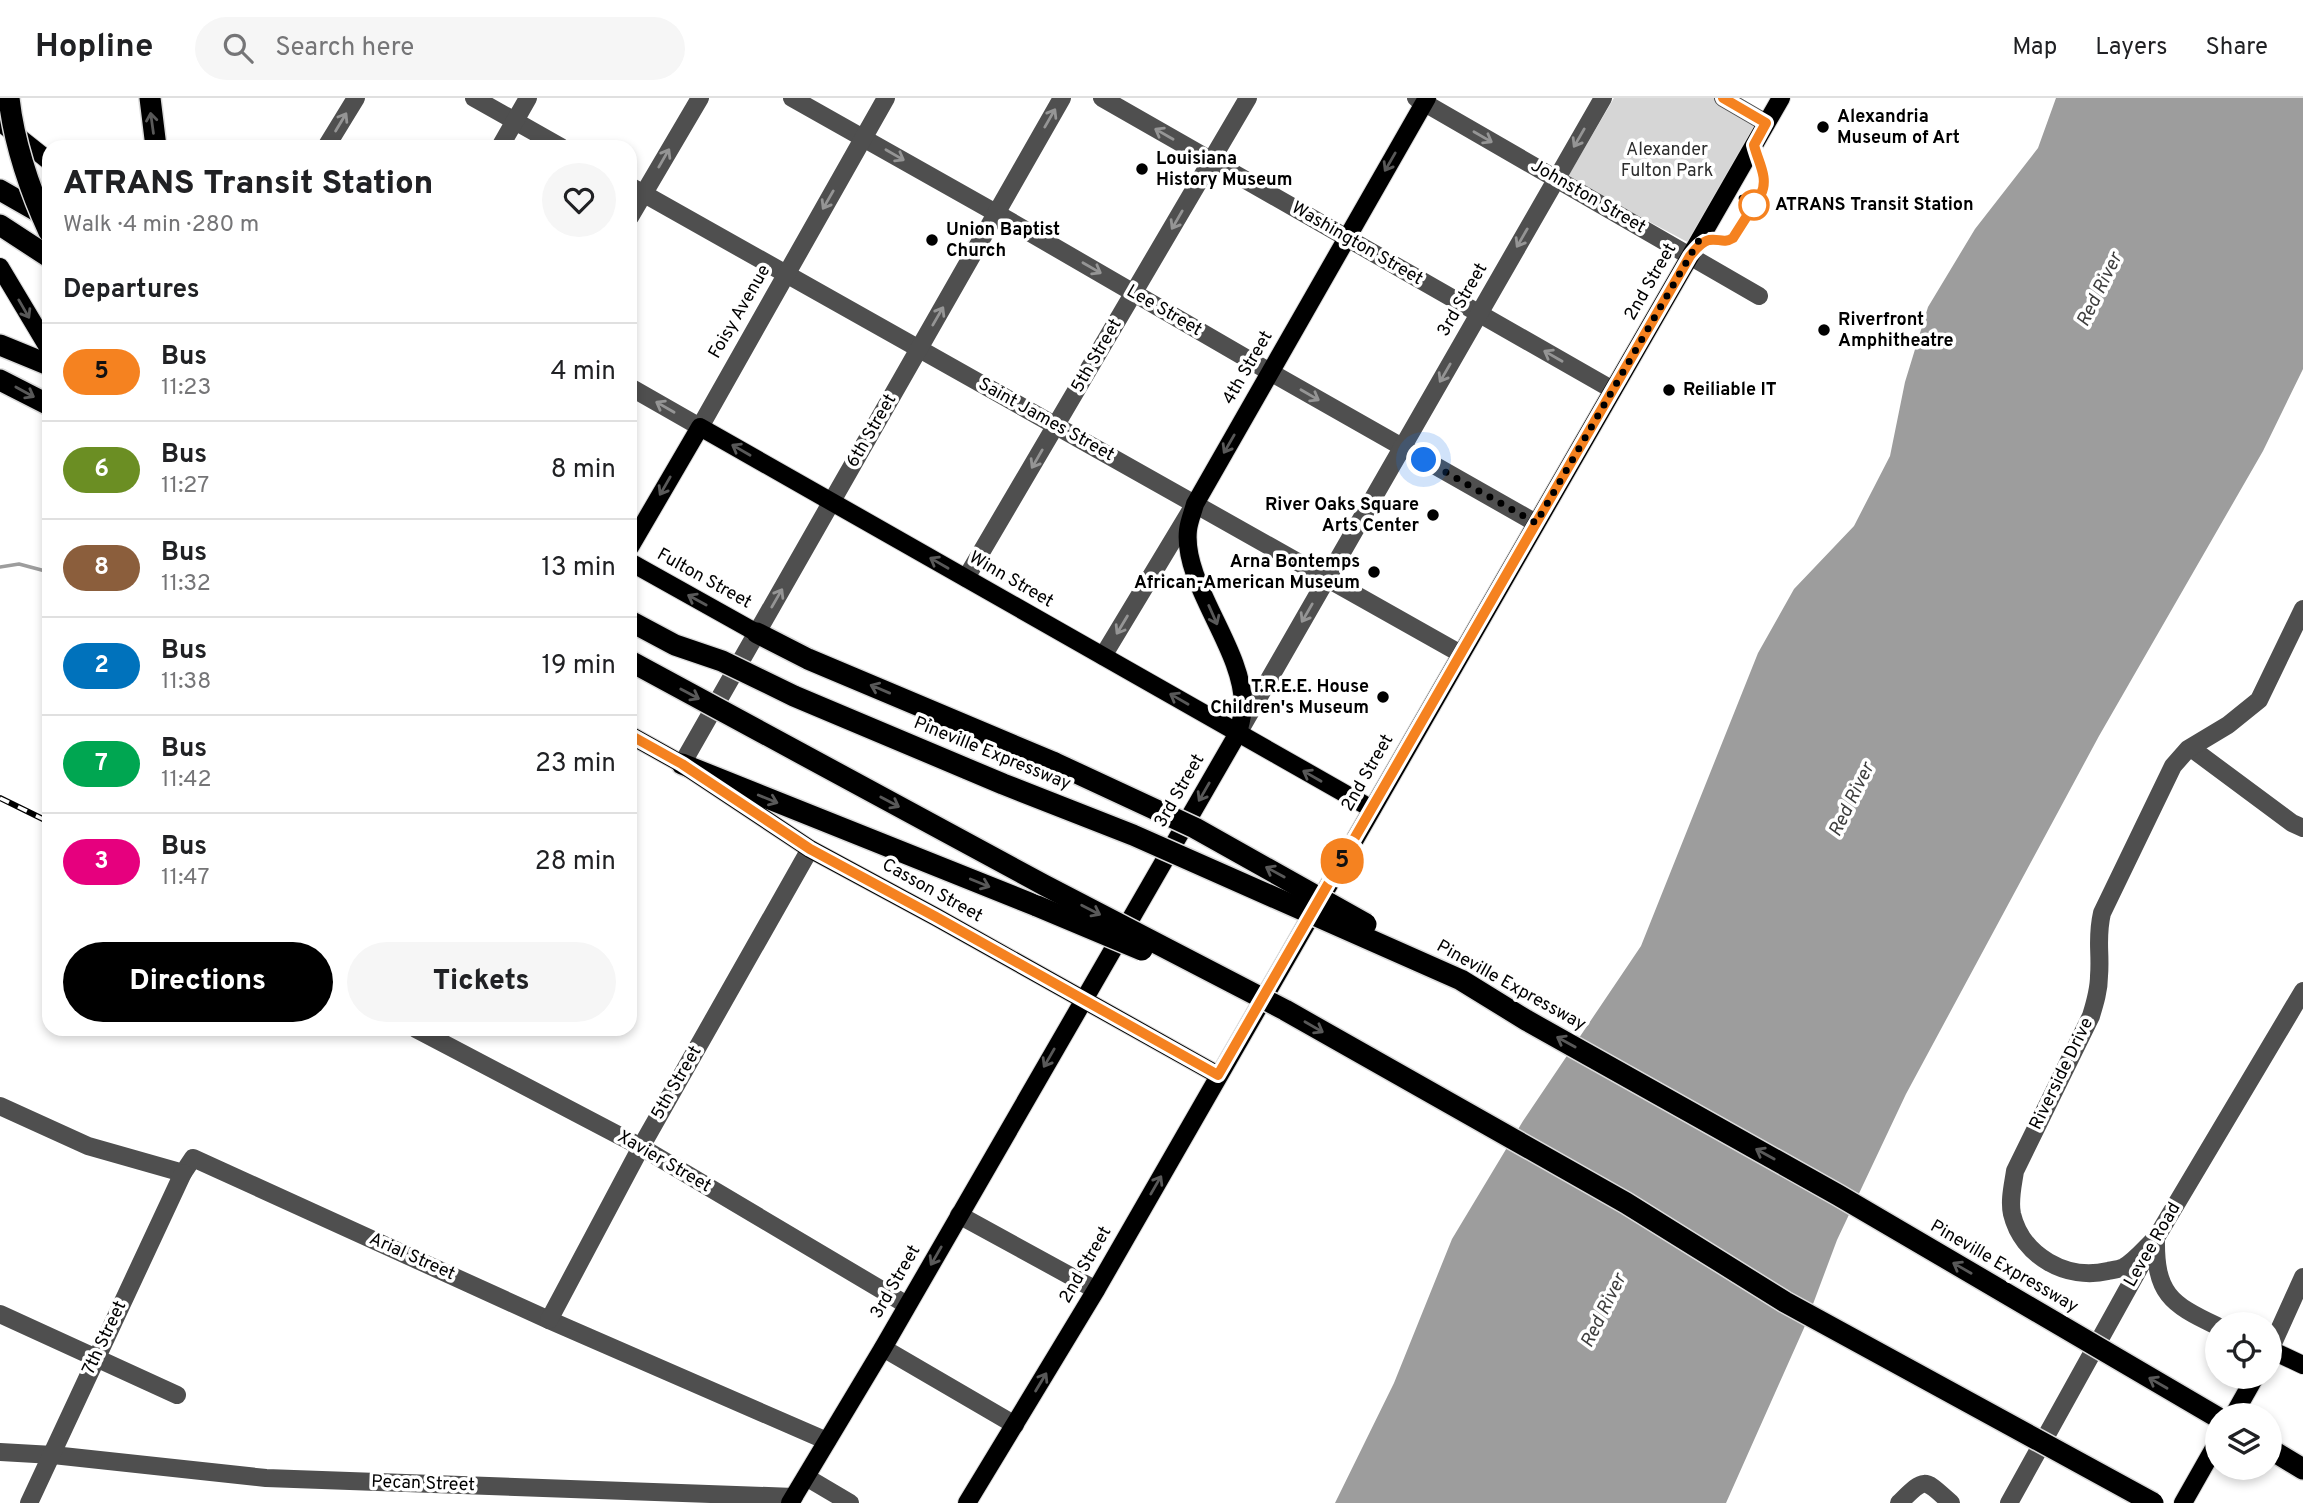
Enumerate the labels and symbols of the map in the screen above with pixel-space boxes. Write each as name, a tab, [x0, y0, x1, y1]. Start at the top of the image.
place label: Alexandria Museum of Art	[1837, 106, 1960, 150]
one-way arrow	[1044, 108, 1057, 129]
one-way arrow	[145, 112, 158, 134]
one-way arrow	[335, 113, 349, 133]
marker: Alexandria Museum of Art	[1815, 119, 1831, 135]
one-way arrow	[1155, 127, 1175, 141]
one-way arrow	[1572, 128, 1586, 148]
one-way arrow	[1473, 130, 1493, 144]
park label: Alexander Fulton Park	[1621, 139, 1713, 183]
one-way arrow	[884, 148, 904, 162]
place label: Louisiana History Museum	[1156, 148, 1292, 192]
one-way arrow	[658, 149, 672, 169]
one-way arrow	[1383, 151, 1397, 171]
street label: Johnston Street	[1526, 155, 1650, 239]
marker: Louisiana History Museum	[1134, 161, 1150, 177]
one-way arrow	[821, 189, 834, 210]
marker: ATRANS Transit Station	[1739, 190, 1769, 220]
place label: ATRANS Transit Station	[1775, 194, 1974, 217]
street label: Washington Street	[1287, 197, 1427, 291]
one-way arrow	[1169, 210, 1183, 230]
place label: Union Baptist Church	[946, 219, 1060, 263]
one-way arrow	[1515, 227, 1528, 248]
marker: Union Baptist Church	[924, 232, 940, 248]
street label: 2nd Street	[1620, 239, 1682, 325]
water label: Red River	[2072, 247, 2129, 331]
street label: 3rd Street	[1433, 259, 1493, 341]
street label: Foisy Avenue	[704, 261, 776, 363]
one-way arrow	[1081, 261, 1101, 275]
street label: Lee Street	[1122, 280, 1206, 342]
one-way arrow	[17, 298, 31, 318]
one-way arrow	[931, 306, 945, 326]
place label: Riverfront Amphitheatre	[1838, 309, 1953, 353]
street label: 5th Street	[1067, 315, 1127, 397]
marker: Riverfront Amphitheatre	[1816, 322, 1832, 338]
street label: 4th Street	[1218, 327, 1278, 409]
one-way arrow	[1544, 349, 1564, 363]
one-way arrow	[1438, 362, 1452, 382]
street label: Saint James Street	[974, 373, 1118, 467]
place label: Reiliable IT	[1683, 379, 1777, 402]
marker: Reiliable IT	[1661, 382, 1677, 398]
one-way arrow	[14, 386, 35, 399]
one-way arrow	[1299, 388, 1319, 402]
street label: 6th Street	[842, 390, 902, 472]
one-way arrow	[655, 400, 675, 414]
one-way arrow	[1222, 434, 1236, 454]
your location	[1406, 442, 1441, 477]
one-way arrow	[731, 443, 752, 456]
one-way arrow	[1029, 448, 1043, 468]
one-way arrow	[658, 475, 672, 495]
place label: River Oaks Square Arts Center	[1265, 494, 1420, 538]
marker: River Oaks Square Arts Center	[1425, 507, 1441, 523]
street label: Fulton Street	[653, 544, 755, 614]
street label: Winn Street	[965, 547, 1057, 613]
place label: Arna Bontemps African-American Museum	[1134, 551, 1360, 595]
one-way arrow	[929, 556, 949, 570]
marker: Arna Bontemps African-American Museum	[1366, 564, 1382, 580]
one-way arrow	[770, 589, 784, 609]
one-way arrow	[688, 593, 708, 607]
one-way arrow	[1300, 602, 1314, 622]
one-way arrow	[1207, 604, 1220, 626]
one-way arrow	[1115, 615, 1129, 635]
place label: T.R.E.E. House Children's Museum	[1210, 676, 1369, 720]
one-way arrow	[869, 681, 891, 694]
one-way arrow	[679, 688, 700, 701]
marker: T.R.E.E. House Children's Museum	[1375, 689, 1391, 705]
one-way arrow	[1169, 692, 1189, 706]
street label: Pineville Expressway	[910, 712, 1074, 796]
street label: 2nd Street	[1337, 730, 1399, 816]
street label: 3rd Street	[1150, 750, 1210, 832]
water label: Red River	[1824, 757, 1881, 841]
one-way arrow	[1303, 768, 1323, 782]
one-way arrow	[1196, 782, 1210, 802]
one-way arrow	[757, 793, 779, 806]
one-way arrow	[879, 796, 900, 809]
line badge: 5	[1319, 838, 1365, 884]
street label: Casson Street	[878, 854, 986, 928]
one-way arrow	[1266, 864, 1286, 878]
one-way arrow	[968, 878, 990, 891]
one-way arrow	[1080, 903, 1100, 917]
street label: Pineville Expressway	[1432, 935, 1590, 1037]
street label: Riverside Drive	[2025, 1014, 2099, 1134]
one-way arrow	[1303, 1020, 1323, 1034]
one-way arrow	[1557, 1035, 1577, 1049]
street label: 5th Street	[647, 1042, 707, 1124]
one-way arrow	[1042, 1048, 1056, 1068]
street label: Xavier Street	[613, 1126, 715, 1198]
one-way arrow	[1755, 1147, 1775, 1161]
one-way arrow	[1149, 1176, 1163, 1196]
street label: Levee Road	[2120, 1198, 2186, 1292]
street label: Pineville Expressway	[1926, 1215, 2082, 1319]
street label: 2nd Street	[1055, 1222, 1117, 1308]
street label: Arial Street	[365, 1228, 459, 1286]
street label: 3rd Street	[866, 1241, 926, 1323]
one-way arrow	[928, 1245, 942, 1265]
one-way arrow	[1952, 1261, 1972, 1275]
water label: Red River	[1576, 1268, 1633, 1352]
street label: 7th Street	[78, 1297, 132, 1379]
one-way arrow	[1034, 1372, 1048, 1392]
one-way arrow	[2149, 1375, 2169, 1389]
street label: Pecan Street	[371, 1471, 475, 1497]

